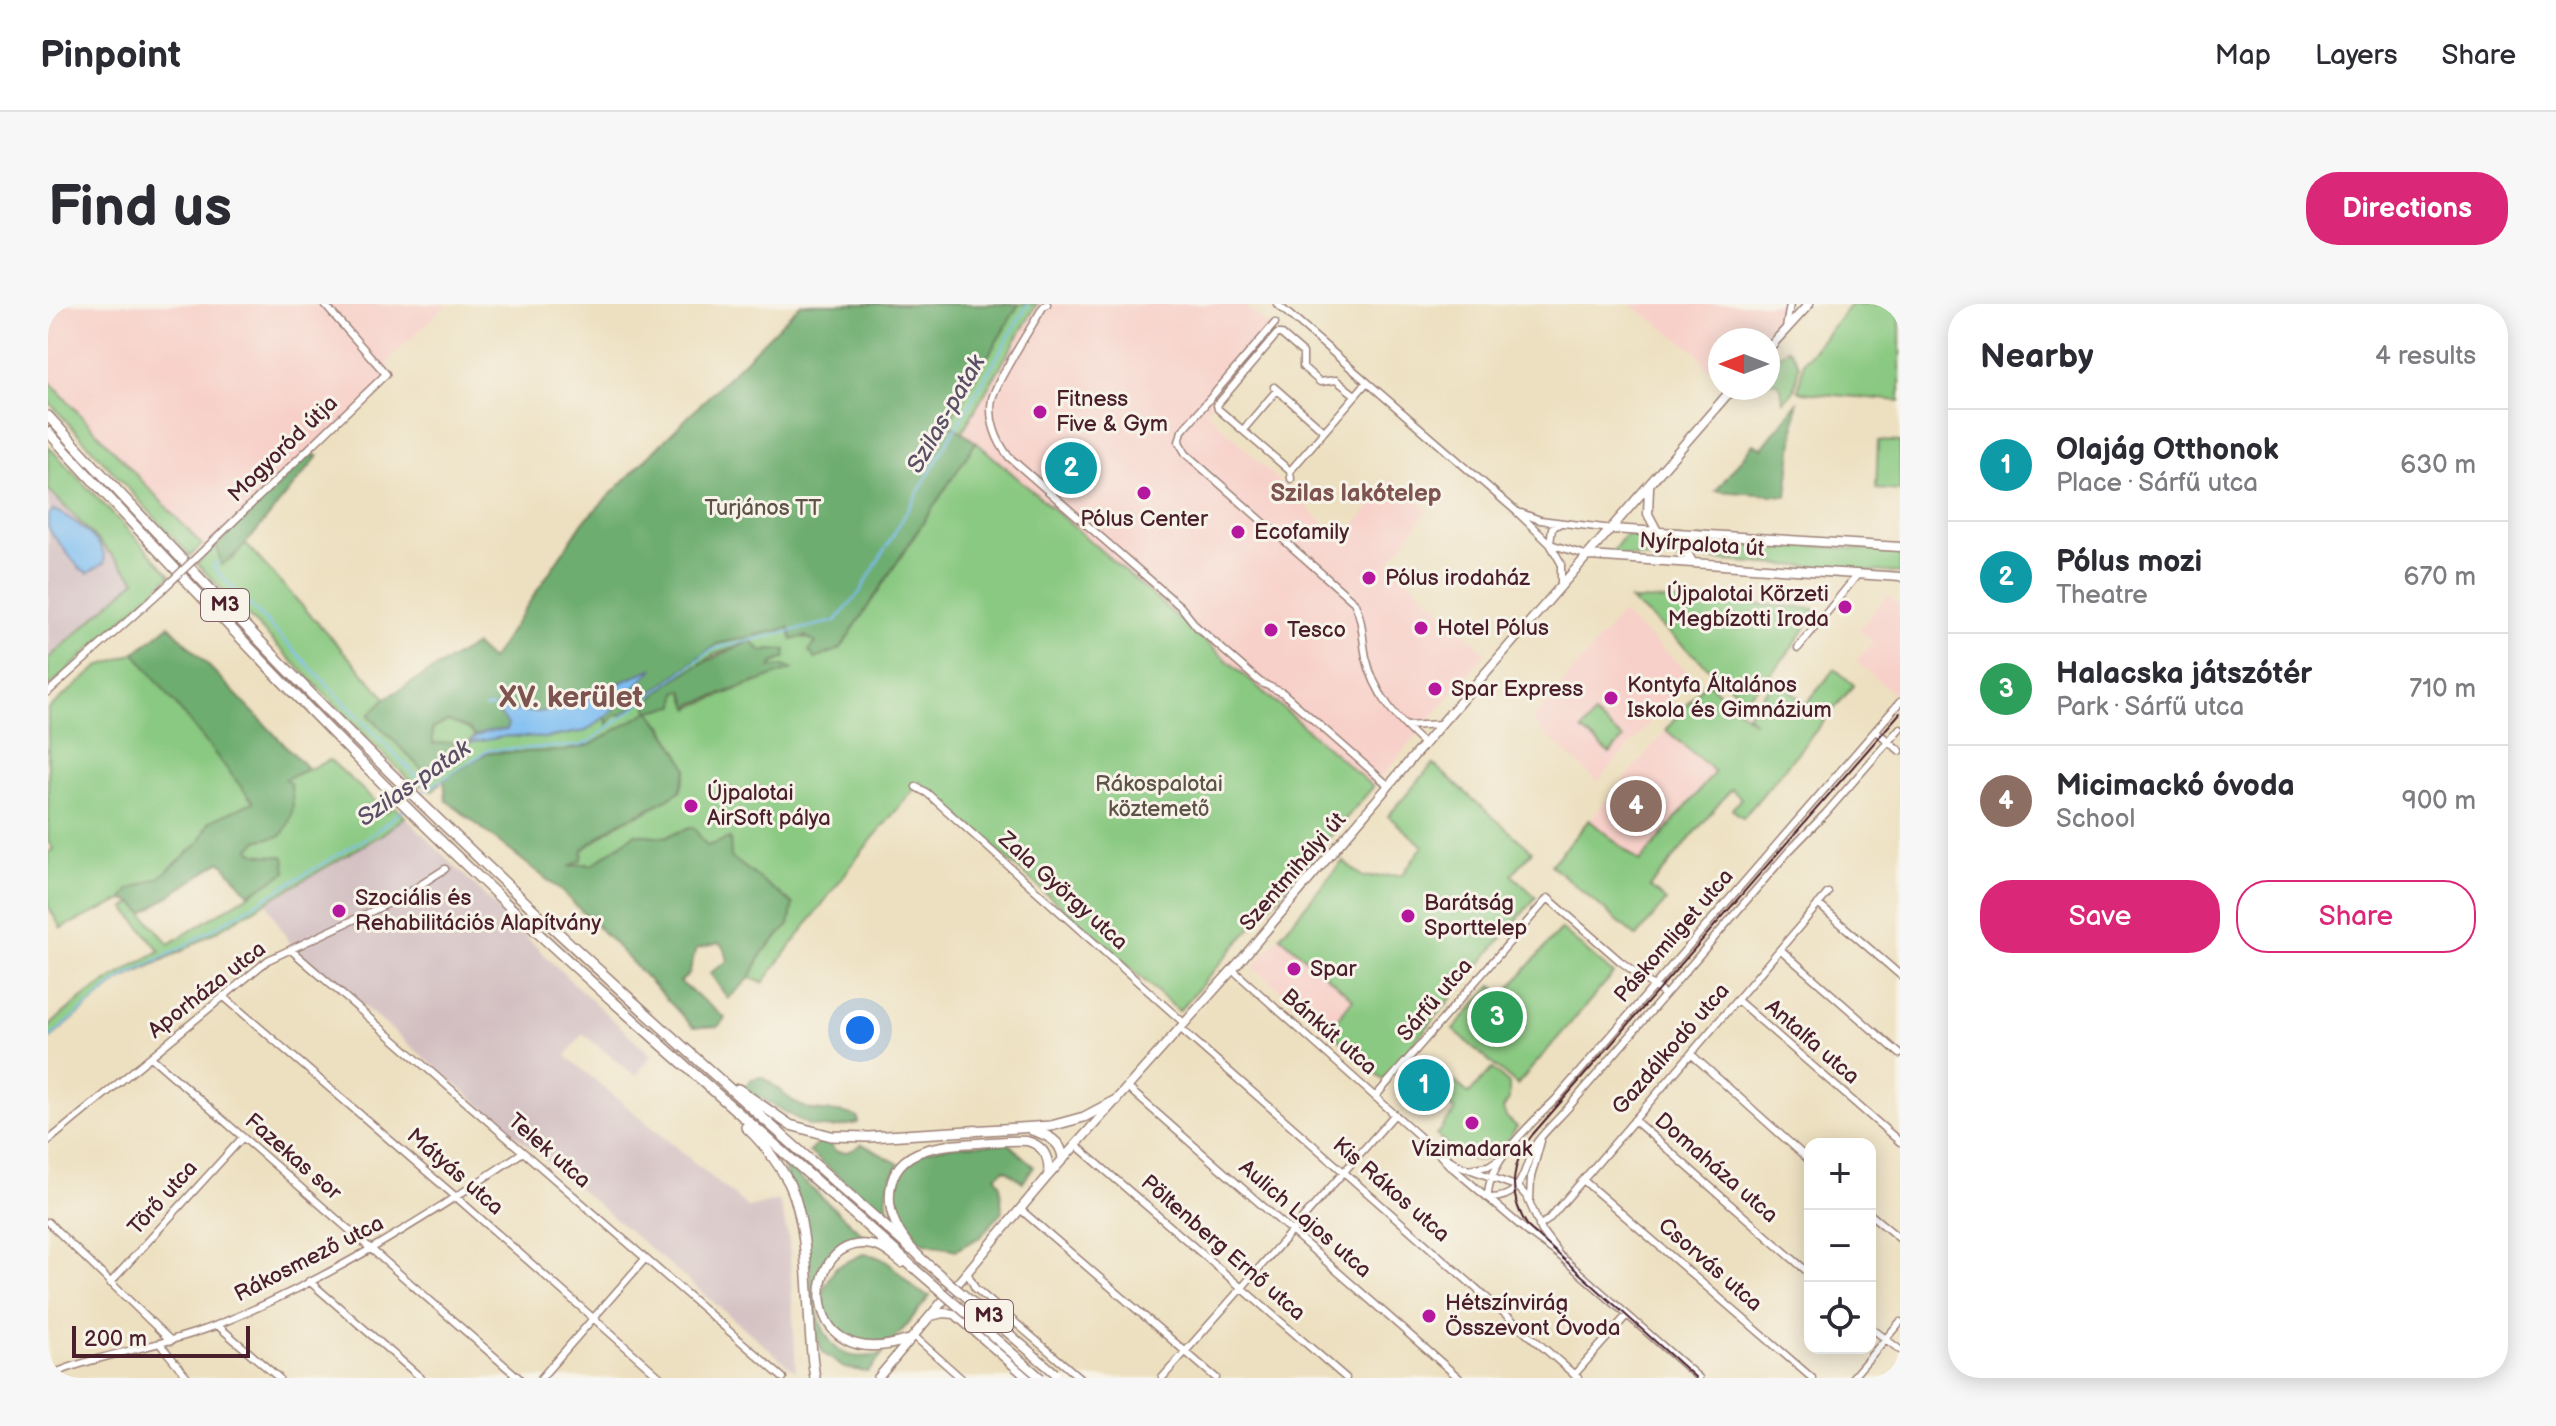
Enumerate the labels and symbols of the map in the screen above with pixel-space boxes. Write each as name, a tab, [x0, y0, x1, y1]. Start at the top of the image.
north arrow	[1708, 328, 1780, 400]
water label: Szilas-patak	[901, 349, 992, 478]
place label: Fitness Five & Gym	[1056, 386, 1168, 438]
street label: Mogyoród útja	[223, 390, 343, 508]
marker: Fitness Five & Gym	[1031, 403, 1049, 421]
pin: 2	[1045, 438, 1097, 498]
district label: Szilas lakótelep	[1271, 479, 1442, 508]
marker: Pólus Center	[1135, 484, 1153, 502]
park label: Turjános TT	[705, 495, 821, 522]
place label: Pólus Center	[1080, 506, 1209, 533]
place label: Ecofamily	[1254, 519, 1349, 546]
marker: Ecofamily	[1229, 523, 1247, 541]
street label: Nyírpalota út	[1639, 527, 1766, 563]
place label: Pólus irodaház	[1385, 565, 1530, 592]
marker: Pólus irodaház	[1360, 569, 1378, 587]
place label: Újpalotai Körzeti Megbízotti Iroda	[1667, 580, 1829, 633]
road number: M3	[201, 589, 249, 621]
marker: Újpalotai Körzeti Megbízotti Iroda	[1836, 598, 1854, 616]
place label: Hotel Pólus	[1437, 615, 1549, 642]
place label: Tesco	[1287, 617, 1346, 644]
marker: Hotel Pólus	[1412, 619, 1430, 637]
marker: Tesco	[1262, 621, 1280, 639]
place label: Kontyfa Általános Iskola és Gimnázium	[1627, 671, 1832, 724]
place label: Spar Express	[1451, 676, 1583, 703]
district label: XV. kerület	[499, 680, 643, 716]
marker: Spar Express	[1426, 680, 1444, 698]
marker: Kontyfa Általános Iskola és Gimnázium	[1602, 689, 1620, 707]
water label: Szilas-patak	[352, 733, 477, 833]
park label: Rákospalotai köztemető	[1095, 771, 1223, 823]
pin: 4	[1610, 776, 1662, 836]
place label: Újpalotai AirSoft pálya	[707, 779, 831, 832]
marker: Újpalotai AirSoft pálya	[682, 797, 700, 815]
street label: Szentmihályi út	[1234, 807, 1352, 937]
street label: Zala György utca	[992, 825, 1133, 956]
street label: Páskomliget utca	[1609, 864, 1739, 1008]
place label: Szociális és Rehabilitációs Alapítvány	[355, 885, 601, 937]
place label: Barátság Sporttelep	[1424, 890, 1527, 942]
marker: Szociális és Rehabilitációs Alapítvány	[330, 902, 348, 920]
marker: Barátság Sporttelep	[1399, 907, 1417, 925]
street label: Aporháza utca	[143, 936, 271, 1044]
street label: Sárfű utca	[1392, 953, 1478, 1047]
place label: Spar	[1310, 956, 1358, 983]
marker: Spar	[1285, 960, 1303, 978]
street label: Gazdálkodó utca	[1606, 978, 1736, 1120]
street label: Bánkút utca	[1276, 983, 1382, 1081]
pin: 3	[1471, 987, 1523, 1047]
street label: Antalfa utca	[1759, 994, 1865, 1090]
your location	[840, 1010, 880, 1050]
pin: 1	[1398, 1055, 1450, 1115]
street label: Domaháza utca	[1649, 1107, 1783, 1229]
street label: Fazekas sor	[239, 1108, 348, 1207]
street label: Telek utca	[502, 1108, 596, 1194]
marker: Vízimadarak	[1463, 1114, 1481, 1132]
street label: Mátyás utca	[401, 1123, 509, 1221]
street label: Kis Rákos utca	[1327, 1132, 1455, 1248]
place label: Vízimadarak	[1412, 1136, 1533, 1163]
street label: Aulich Lajos utca	[1233, 1154, 1377, 1284]
street label: Törő utca	[122, 1155, 204, 1241]
street label: Pöltenberg Ernő utca	[1135, 1169, 1311, 1327]
street label: Rákosmező utca	[230, 1210, 388, 1308]
street label: Csorvás utca	[1652, 1212, 1768, 1318]
place label: Hétszínvirág Összevont Óvoda	[1445, 1290, 1620, 1342]
road number: M3	[965, 1300, 1013, 1332]
marker: Hétszínvirág Összevont Óvoda	[1420, 1307, 1438, 1325]
scale bar	[72, 1322, 250, 1358]

